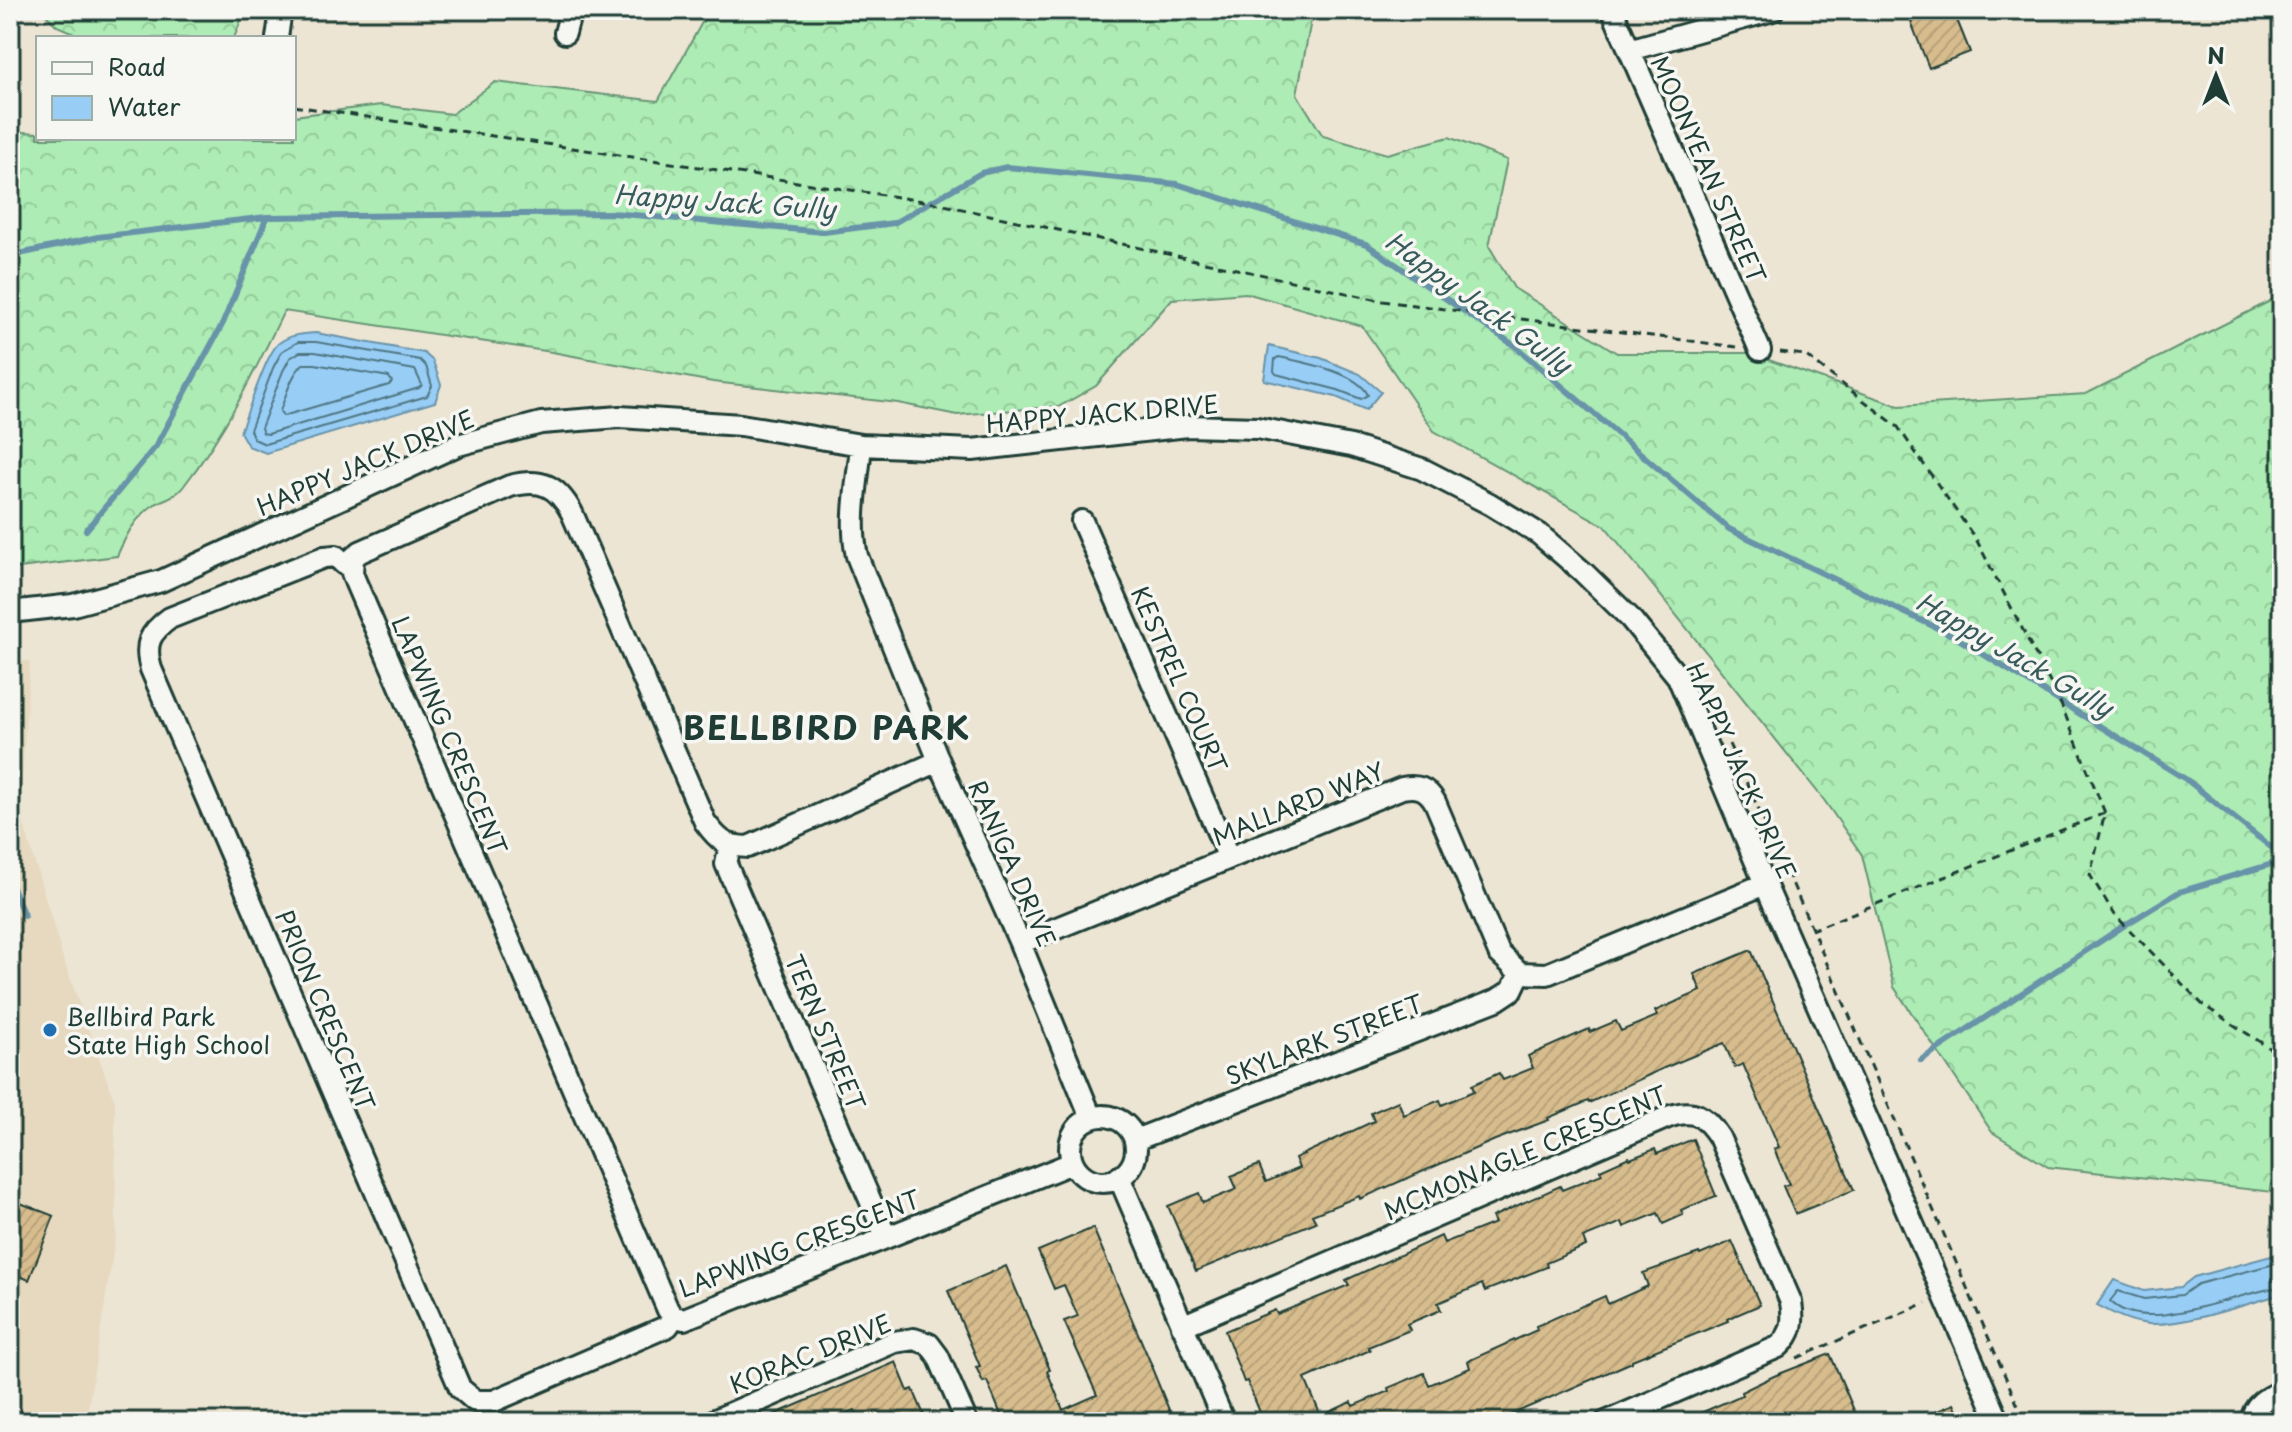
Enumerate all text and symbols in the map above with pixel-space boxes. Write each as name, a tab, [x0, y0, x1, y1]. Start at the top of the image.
legend	[36, 36, 296, 140]
north arrow	[2176, 36, 2256, 116]
text: N	[2207, 38, 2225, 71]
text: Road	[108, 48, 166, 84]
street label: MOONYEAN STREET	[1643, 50, 1776, 289]
text: Water	[108, 88, 181, 124]
water label: Happy Jack Gully	[613, 174, 839, 228]
water label: Happy Jack Gully	[1378, 221, 1582, 384]
street label: HAPPY JACK DRIVE	[984, 385, 1220, 441]
street label: HAPPY JACK DRIVE	[251, 400, 479, 524]
street label: KESTREL COURT	[1123, 580, 1237, 778]
water label: Happy Jack Gully	[1909, 582, 2123, 727]
street label: LAPWING CRESCENT	[383, 610, 517, 860]
street label: HAPPY JACK DRIVE	[1678, 656, 1806, 884]
district label: BELLBIRD PARK	[683, 703, 971, 751]
street label: MALLARD WAY	[1207, 752, 1389, 854]
street label: RANIGA DRIVE	[960, 774, 1066, 952]
street label: PRION CRESCENT	[267, 904, 385, 1116]
street label: TERN STREET	[777, 949, 875, 1116]
street label: SKYLARK STREET	[1220, 985, 1428, 1093]
place label: Bellbird Park State High School	[66, 998, 270, 1062]
marker: Bellbird Park State High School	[41, 1021, 59, 1039]
street label: MCMONAGLE CRESCENT	[1378, 1076, 1673, 1228]
street label: LAPWING CRESCENT	[673, 1180, 926, 1306]
street label: KORAC DRIVE	[724, 1304, 896, 1402]

